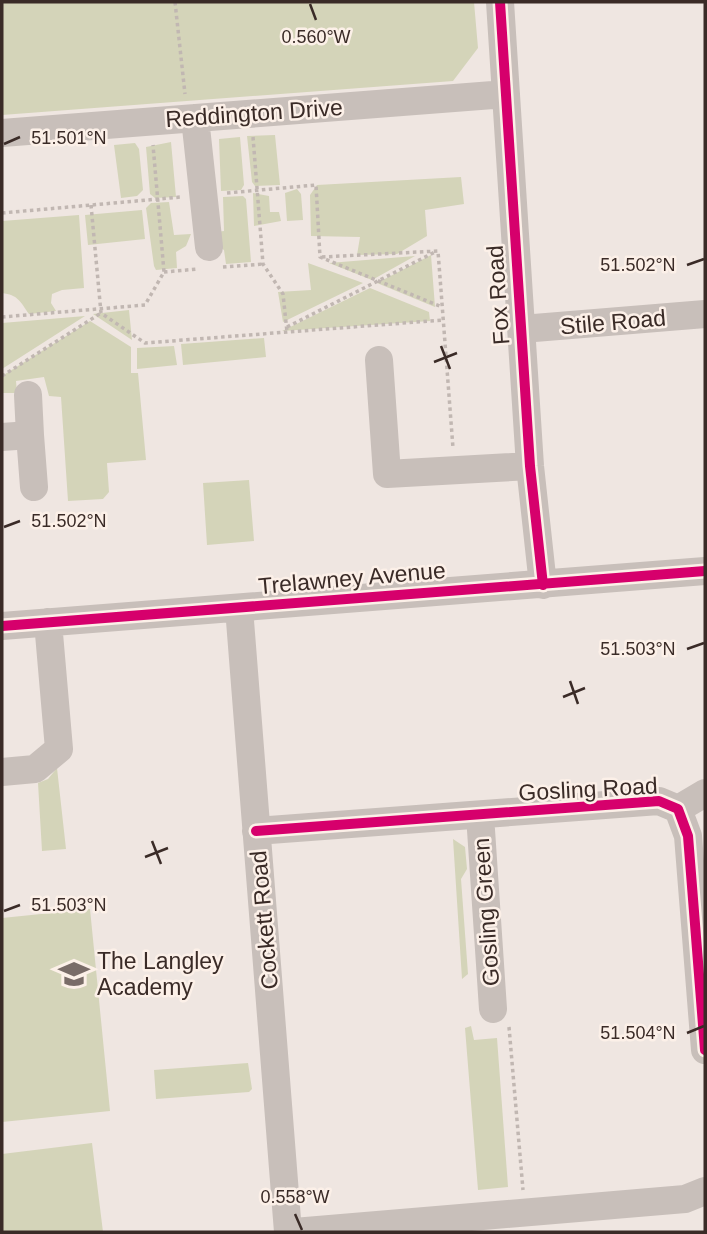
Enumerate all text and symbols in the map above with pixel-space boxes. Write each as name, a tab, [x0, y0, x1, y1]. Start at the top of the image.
text: 0.560°W	[281, 27, 351, 47]
street label: Reddington Drive	[164, 94, 344, 132]
text: 51.501°N	[31, 128, 107, 148]
street label: Fox Road	[482, 244, 514, 346]
text: 51.502°N	[600, 255, 676, 275]
street label: Stile Road	[559, 304, 667, 340]
text: 51.502°N	[31, 511, 107, 531]
street label: Trelawney Avenue	[257, 557, 447, 599]
text: 51.503°N	[600, 639, 676, 659]
street label: Gosling Road	[518, 772, 658, 806]
street label: Gosling Green	[468, 837, 504, 987]
street label: Cockett Road	[245, 849, 283, 991]
text: 51.503°N	[31, 895, 107, 915]
place label: The Langley Academy	[97, 948, 224, 1000]
school or university icon: The Langley Academy	[57, 957, 91, 991]
text: 51.504°N	[600, 1023, 676, 1043]
text: 0.558°W	[260, 1187, 330, 1207]

